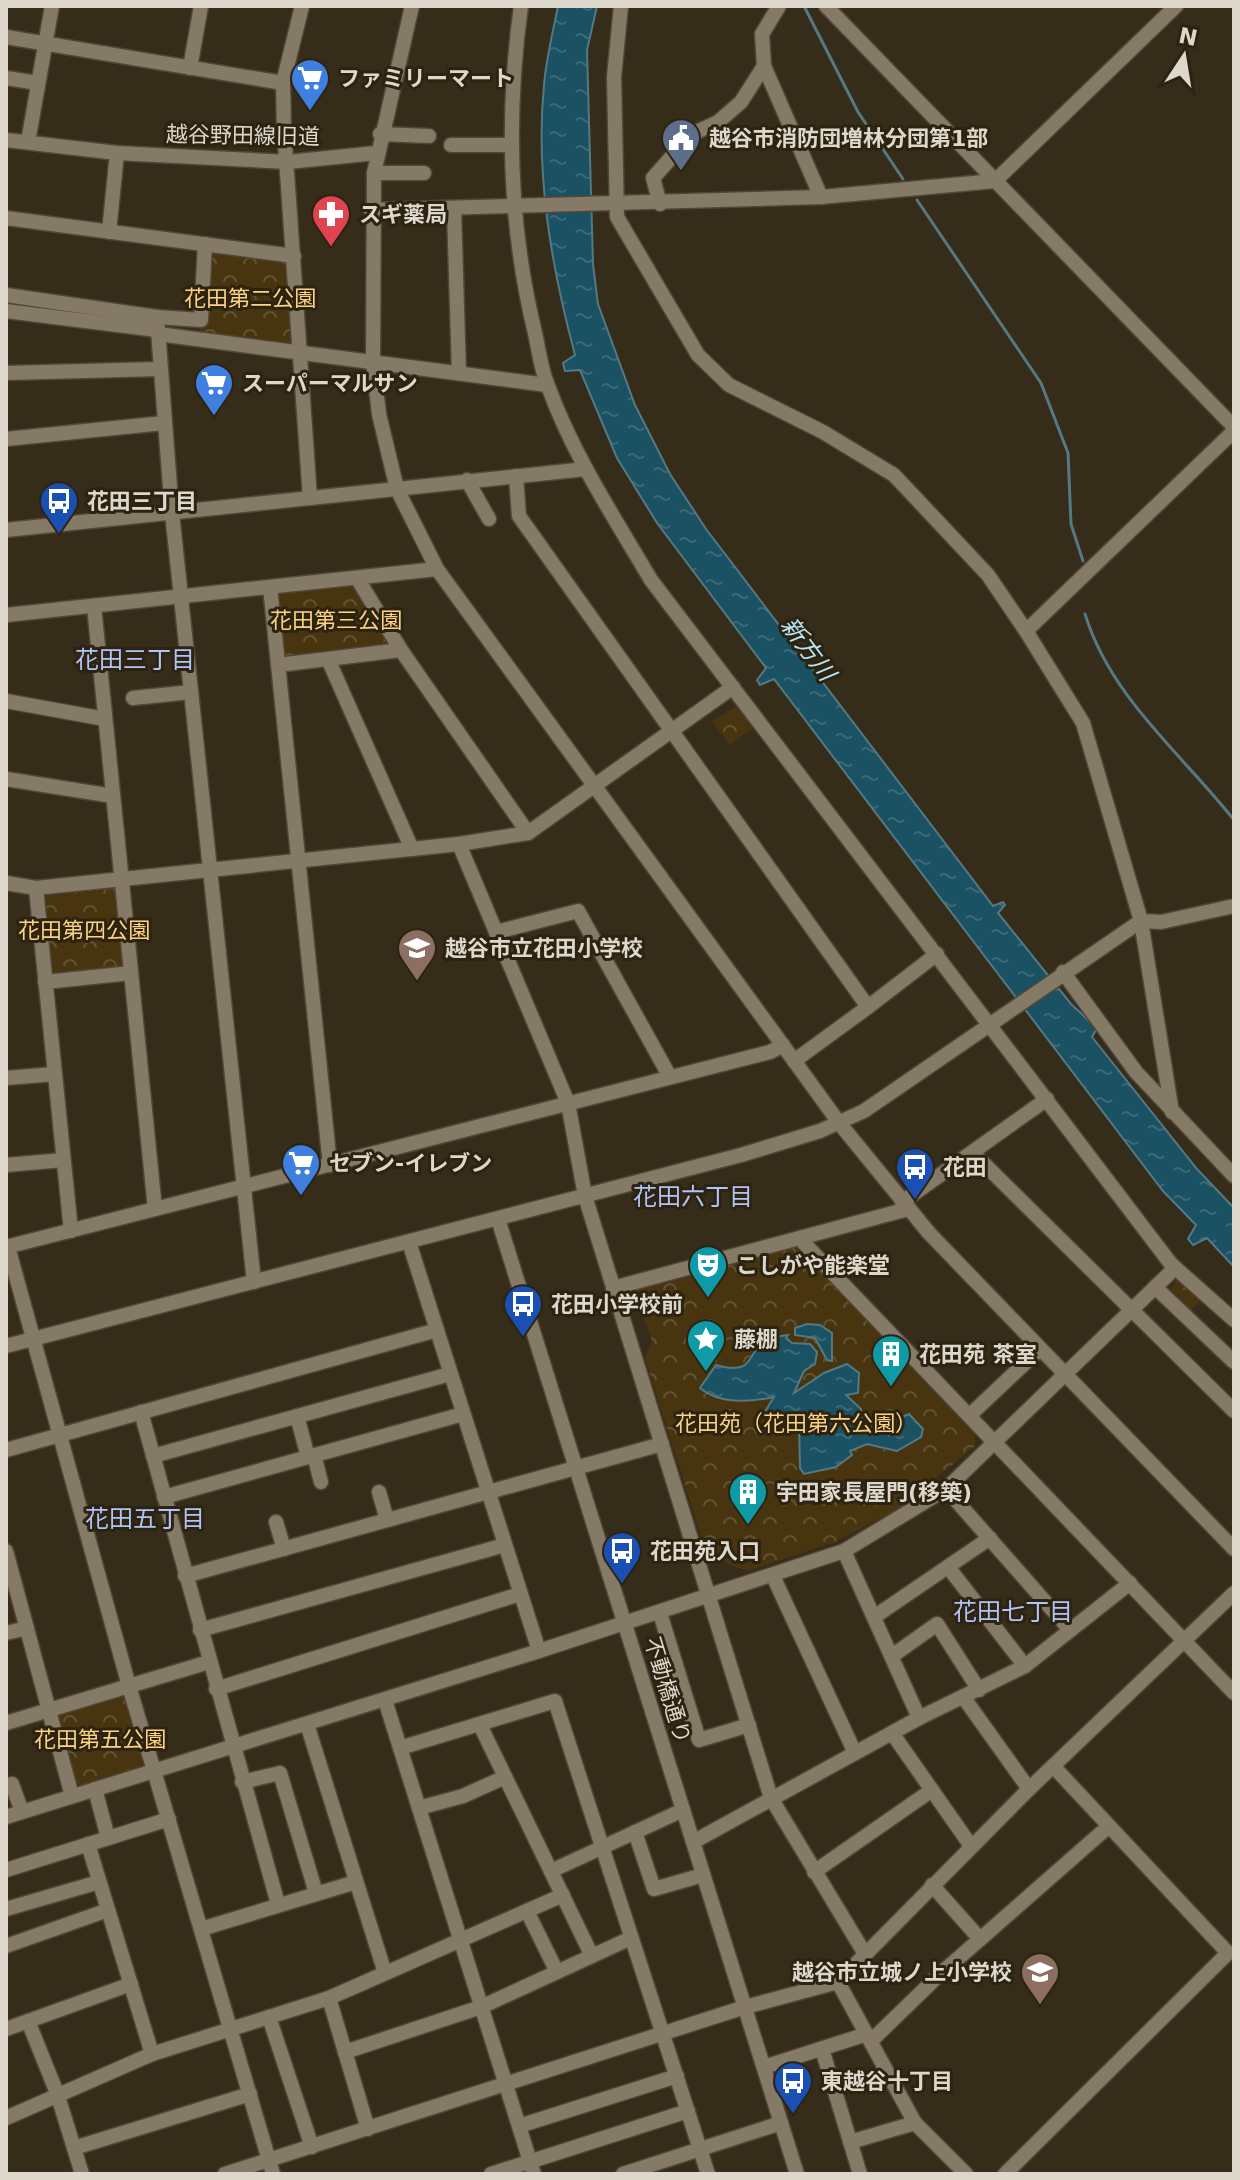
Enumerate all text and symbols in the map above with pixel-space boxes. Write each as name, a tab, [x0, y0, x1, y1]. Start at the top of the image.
north arrow	[1144, 16, 1224, 96]
text: N	[1176, 23, 1200, 51]
supermarket icon: ファミリーマート	[289, 57, 331, 112]
place label: ファミリーマート	[338, 66, 514, 91]
public building icon: 越谷市消防団増林分団第1部	[660, 117, 702, 172]
street label: 越谷野田線旧道	[166, 122, 320, 149]
place label: 越谷市消防団増林分団第1部	[709, 126, 988, 151]
pharmacy icon: スギ薬局	[310, 193, 352, 248]
place label: スギ薬局	[359, 202, 447, 227]
park label: 花田第二公園	[184, 286, 316, 311]
supermarket icon: スーパーマルサン	[193, 362, 235, 417]
place label: スーパーマルサン	[242, 371, 418, 396]
bus stop icon: 花田三丁目	[38, 480, 80, 535]
place label: 花田三丁目	[87, 489, 197, 514]
park label: 花田第三公園	[270, 608, 402, 633]
water label: 新方川	[775, 612, 843, 689]
district label: 花田三丁目	[75, 646, 195, 674]
park label: 花田第四公園	[18, 918, 150, 943]
school or university icon: 越谷市立花田小学校	[396, 927, 438, 982]
place label: 越谷市立花田小学校	[445, 936, 643, 961]
supermarket icon: セブン-イレブン	[280, 1142, 322, 1197]
bus stop icon: 花田	[894, 1146, 936, 1201]
place label: セブン-イレブン	[329, 1151, 492, 1176]
place label: 花田	[943, 1155, 987, 1180]
district label: 花田六丁目	[633, 1183, 753, 1211]
theatre icon: こしがや能楽堂	[687, 1244, 729, 1299]
place label: こしがや能楽堂	[736, 1253, 890, 1278]
bus stop icon: 花田小学校前	[502, 1283, 544, 1338]
place label: 花田小学校前	[551, 1292, 683, 1317]
place icon: 藤棚	[685, 1318, 727, 1373]
place label: 藤棚	[734, 1327, 778, 1352]
building icon: 花田苑 茶室	[870, 1333, 912, 1388]
place label: 花田苑 茶室	[919, 1342, 1037, 1367]
park label: 花田苑（花田第六公園）	[675, 1411, 917, 1436]
building icon: 宇田家長屋門(移築)	[727, 1471, 769, 1526]
place label: 宇田家長屋門(移築)	[776, 1480, 972, 1505]
district label: 花田五丁目	[85, 1505, 205, 1533]
bus stop icon: 花田苑入口	[601, 1530, 643, 1585]
place label: 花田苑入口	[650, 1539, 760, 1564]
district label: 花田七丁目	[953, 1598, 1073, 1626]
street label: 不動橋通り	[639, 1634, 696, 1746]
park label: 花田第五公園	[34, 1727, 166, 1752]
school or university icon: 越谷市立城ノ上小学校	[1019, 1951, 1061, 2006]
place label: 越谷市立城ノ上小学校	[792, 1960, 1012, 1985]
bus stop icon: 東越谷十丁目	[772, 2060, 814, 2115]
place label: 東越谷十丁目	[821, 2069, 953, 2094]

